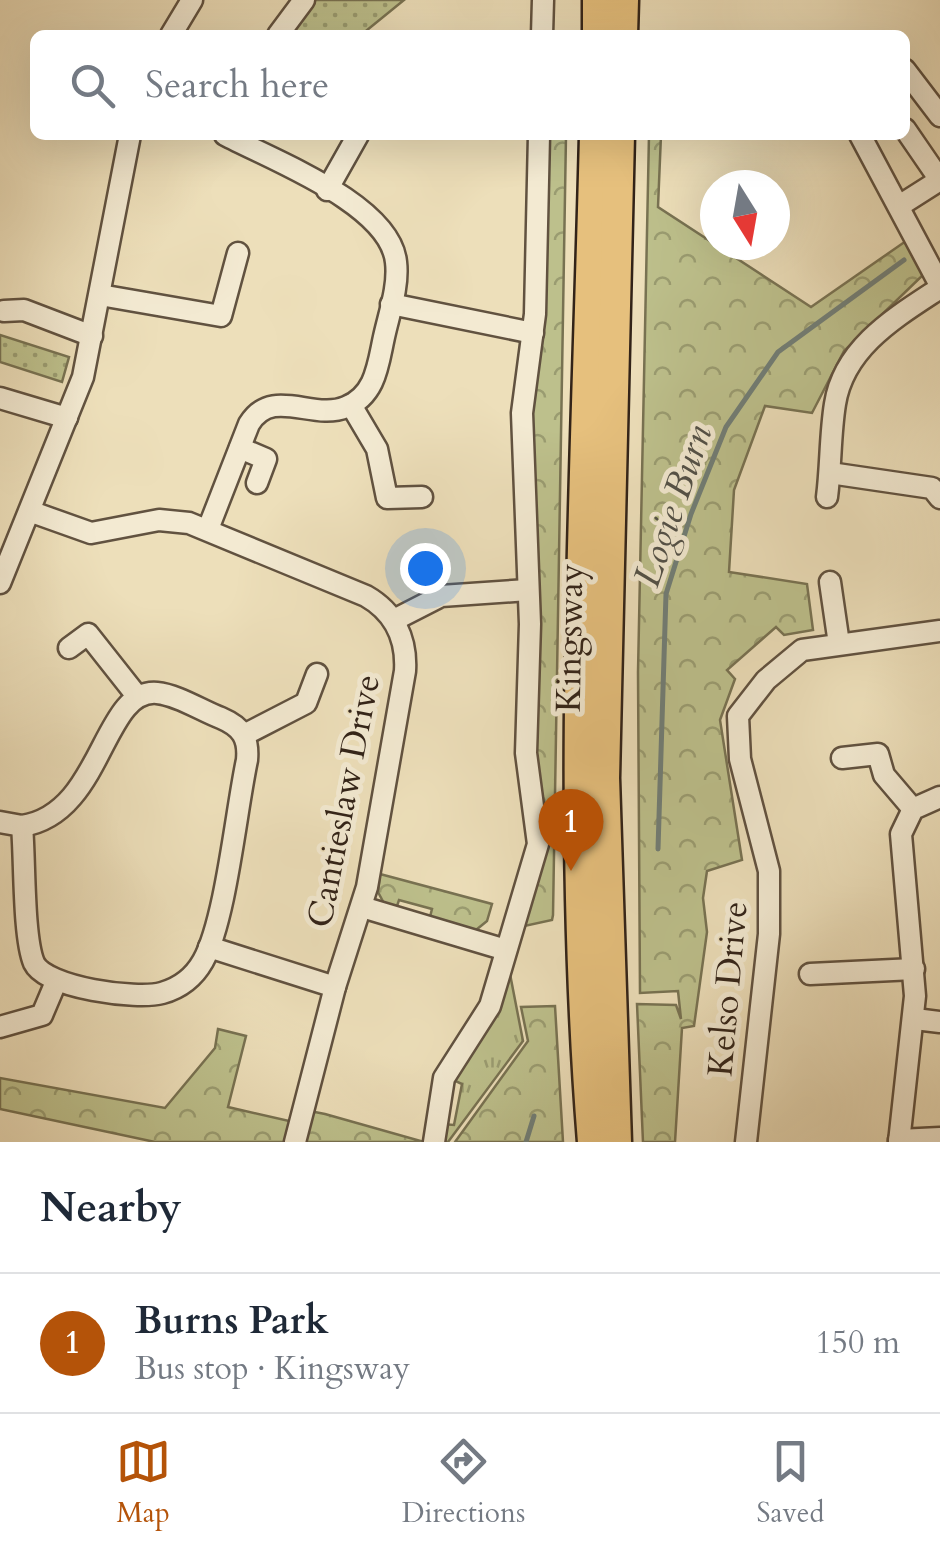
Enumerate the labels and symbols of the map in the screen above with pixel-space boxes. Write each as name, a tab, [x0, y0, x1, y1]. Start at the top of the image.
north arrow	[700, 170, 790, 260]
water label: Logie Burn	[621, 418, 725, 594]
your location	[400, 543, 451, 594]
street label: Kingsway	[545, 563, 595, 713]
street label: Cantieslaw Drive	[296, 671, 392, 931]
pin: 1	[538, 788, 604, 871]
street label: Kelso Drive	[696, 899, 760, 1079]

